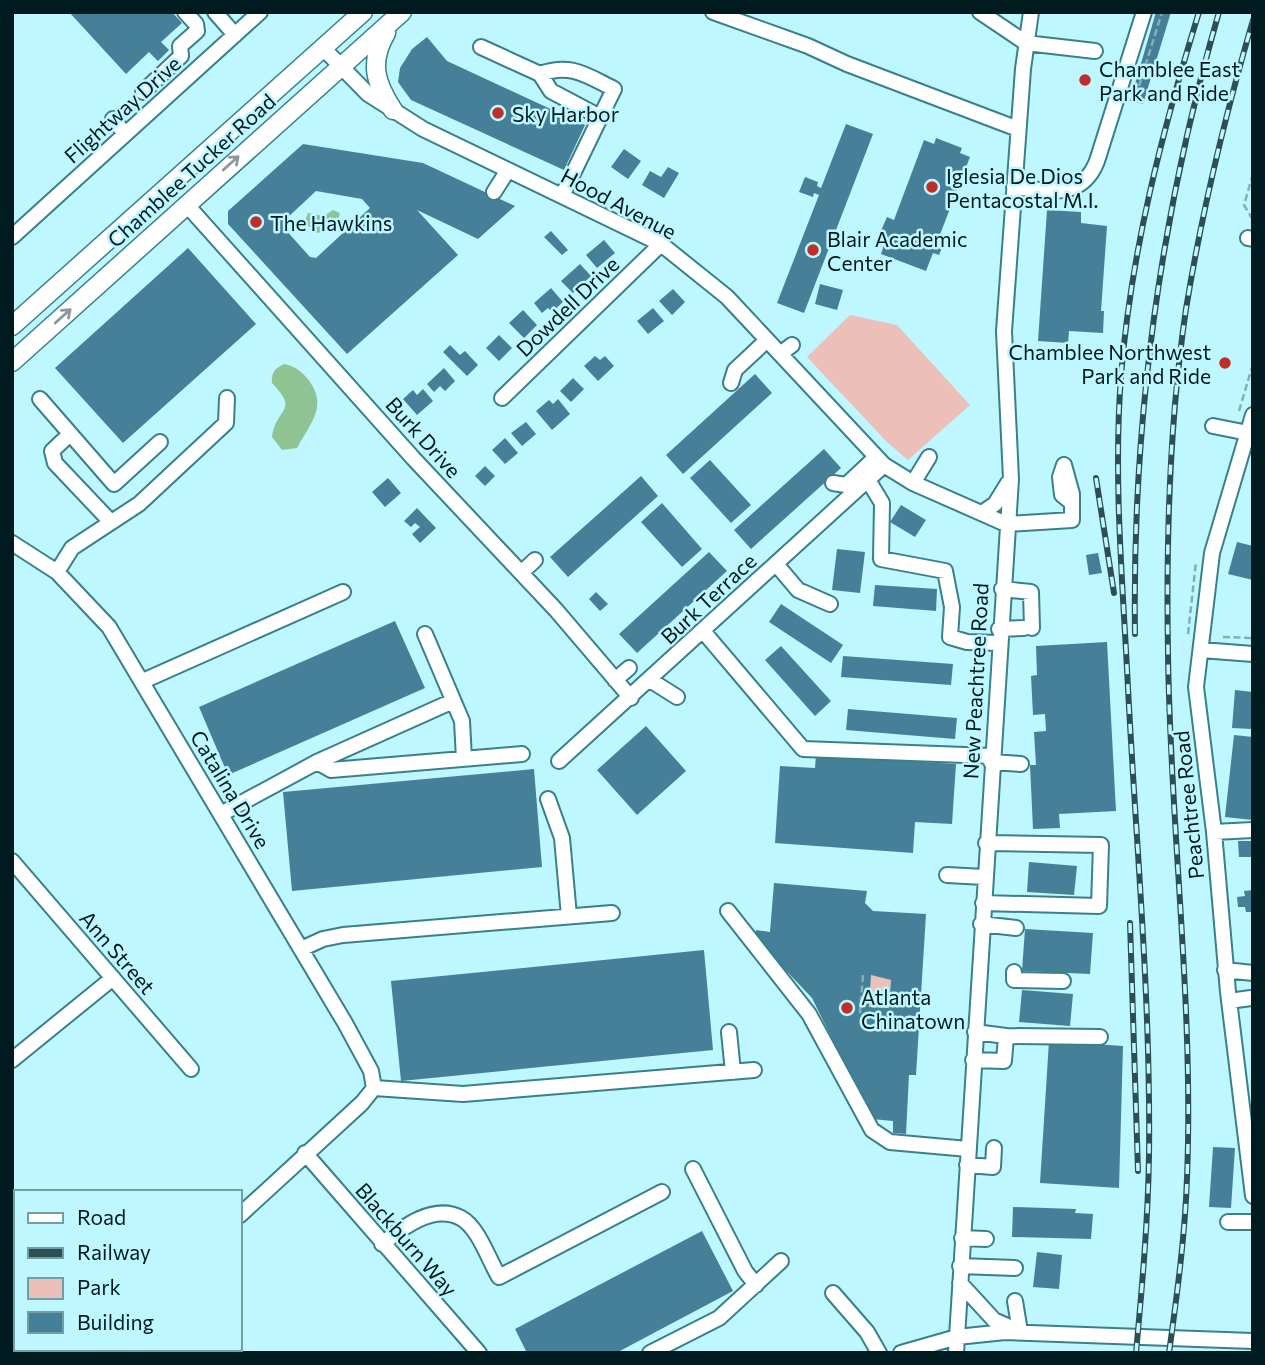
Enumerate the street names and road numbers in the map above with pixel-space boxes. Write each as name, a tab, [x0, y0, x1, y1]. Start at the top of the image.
street label: Flightway Drive	[59, 50, 185, 168]
street label: Chamblee Tucker Road	[102, 88, 280, 252]
street label: Hood Avenue	[557, 162, 681, 244]
street label: Dowdell Drive	[511, 251, 623, 361]
street label: Burk Drive	[381, 392, 467, 482]
street label: Burk Terrace	[655, 548, 761, 648]
street label: New Peachtree Road	[957, 582, 993, 780]
street label: Catalina Drive	[186, 725, 276, 853]
street label: Peachtree Road	[1168, 730, 1208, 880]
street label: Ann Street	[75, 905, 161, 999]
street label: Blackburn Way	[351, 1177, 463, 1301]

